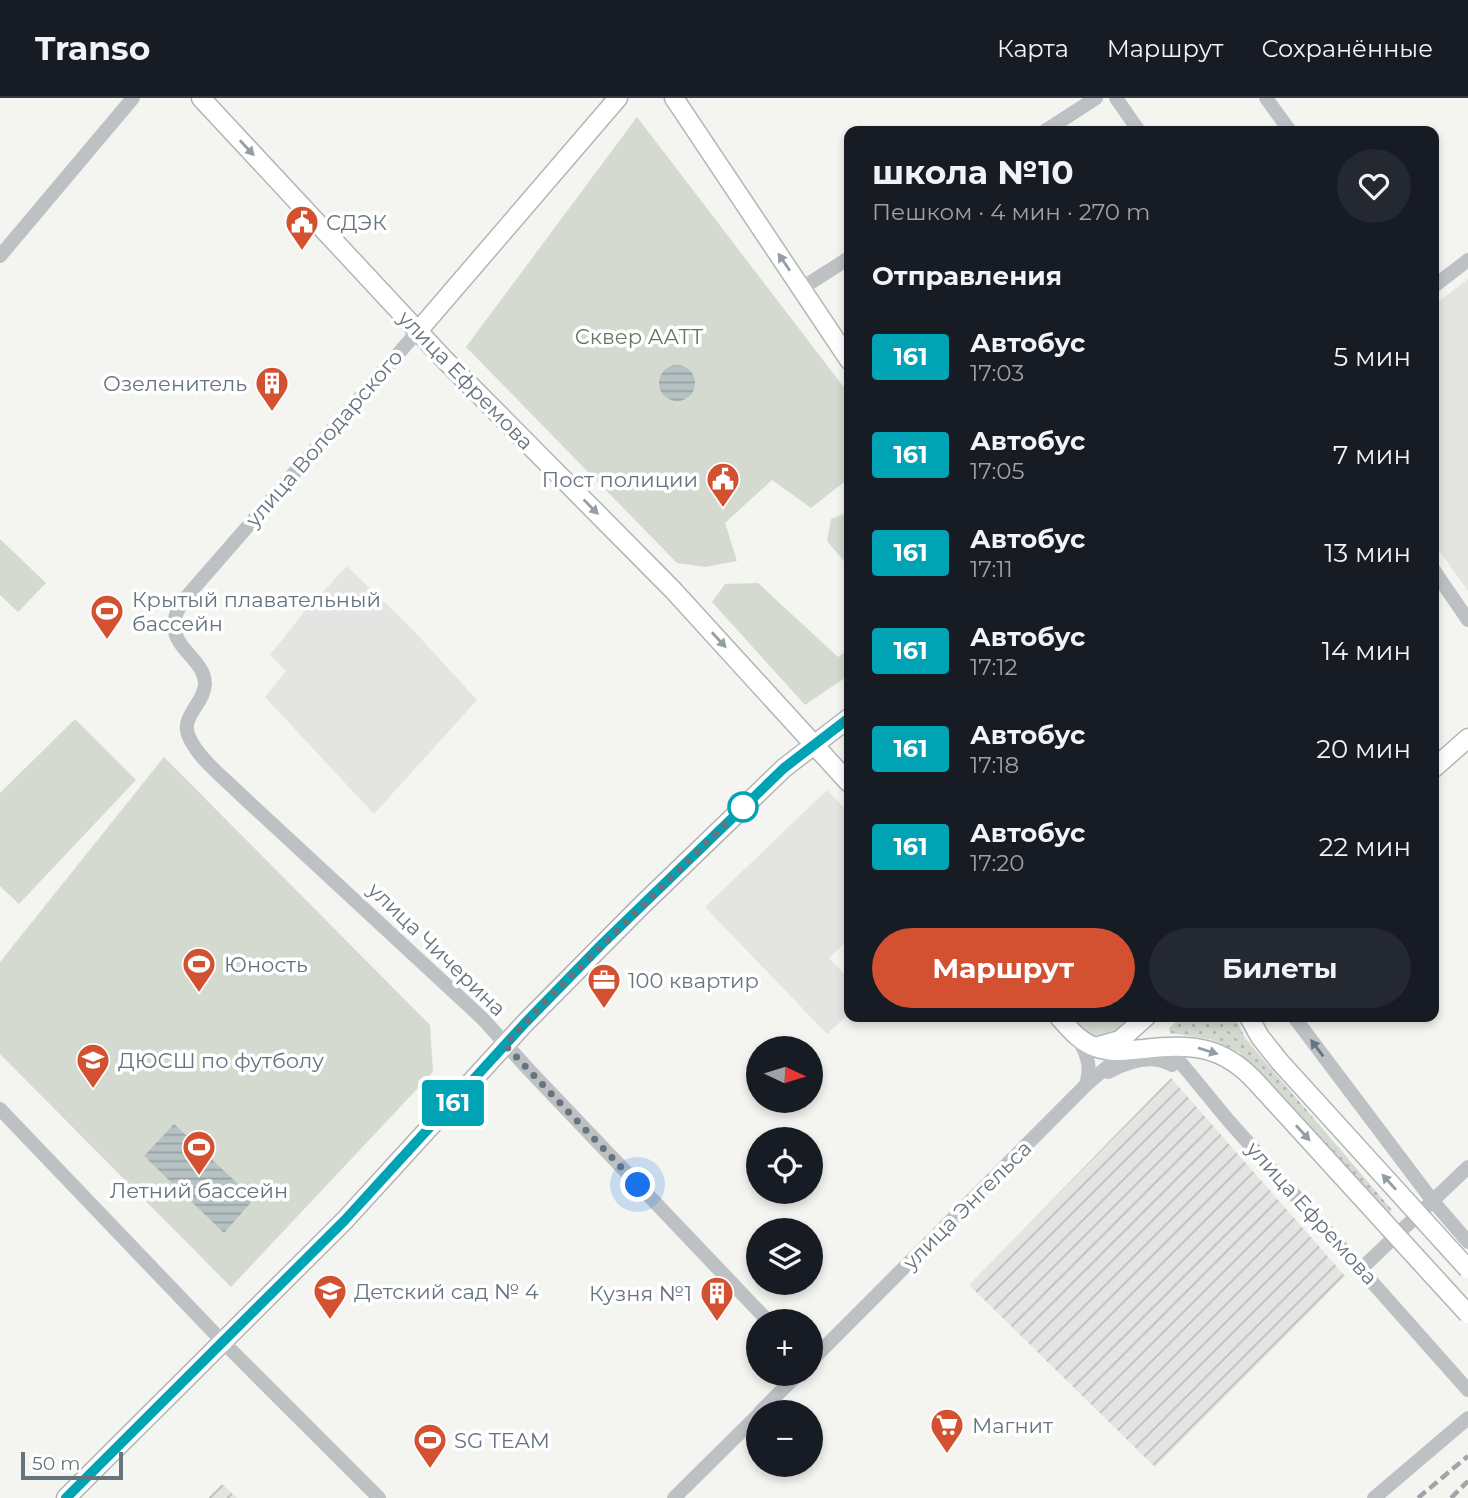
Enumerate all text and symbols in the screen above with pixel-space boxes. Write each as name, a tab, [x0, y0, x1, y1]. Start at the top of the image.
text: Transo	[35, 28, 150, 68]
text: Карта	[997, 34, 1069, 63]
text: Маршрут	[1107, 34, 1223, 63]
text: Сохранённые	[1261, 34, 1433, 63]
one-way arrow	[239, 139, 255, 156]
button: heart	[1337, 149, 1411, 223]
text: школа №10	[872, 152, 1074, 192]
text: Пешком · 4 мин · 270 m	[872, 198, 1151, 226]
public building icon: СДЭК	[283, 203, 321, 252]
place label: СДЭК	[326, 210, 387, 235]
one-way arrow	[778, 252, 791, 272]
text: Отправления	[872, 260, 1062, 292]
street label: улица Ефремова	[393, 305, 539, 455]
park label: Сквер ААТТ	[575, 324, 704, 349]
text: Автобус	[970, 327, 1085, 359]
text: 5 мин	[1333, 341, 1411, 373]
text: 161	[893, 342, 928, 371]
street label: улица Володарского	[240, 344, 408, 533]
text: 17:03	[970, 359, 1024, 387]
building icon: Озеленитель	[253, 364, 291, 413]
place label: Озеленитель	[103, 371, 247, 396]
text: Автобус	[970, 425, 1085, 457]
text: 7 мин	[1333, 439, 1411, 471]
text: 161	[893, 440, 928, 469]
text: 17:05	[970, 457, 1025, 485]
public building icon: Пост полиции	[704, 460, 742, 509]
place label: Пост полиции	[542, 467, 698, 492]
one-way arrow	[582, 498, 598, 515]
text: Автобус	[970, 523, 1085, 555]
text: 13 мин	[1324, 537, 1411, 569]
text: 161	[893, 538, 928, 567]
text: 17:11	[970, 555, 1013, 583]
place label: Крытый плавательный бассейн	[132, 587, 381, 636]
sports icon: Крытый плавательный бассейн	[88, 592, 126, 641]
text: Автобус	[970, 621, 1085, 653]
one-way arrow	[711, 631, 727, 648]
text: 14 мин	[1322, 635, 1411, 667]
text: 161	[893, 636, 928, 665]
text: 17:12	[970, 653, 1018, 681]
text: Автобус	[970, 719, 1085, 751]
text: 20 мин	[1316, 733, 1411, 765]
text: 161	[893, 734, 928, 763]
text: 17:18	[970, 751, 1019, 779]
unlabelled marker	[728, 792, 758, 822]
text: Автобус	[970, 817, 1085, 849]
text: 22 мин	[1319, 831, 1411, 863]
text: 161	[893, 832, 928, 861]
text: 17:20	[970, 849, 1025, 877]
street label: улица Чичерина	[362, 876, 511, 1021]
button: Маршрут	[872, 928, 1135, 1008]
button: Билеты	[1149, 928, 1411, 1008]
sports icon: Юность	[180, 945, 218, 994]
place label: Юность	[224, 952, 308, 977]
office icon: 100 квартир	[585, 961, 623, 1010]
place label: 100 квартир	[628, 968, 759, 993]
north arrow	[746, 1036, 822, 1113]
map controls	[746, 1036, 823, 1477]
one-way arrow	[1310, 1039, 1325, 1057]
school or university icon: ДЮСШ по футболу	[74, 1041, 112, 1090]
one-way arrow	[1197, 1046, 1218, 1056]
place label: ДЮСШ по футболу	[118, 1048, 324, 1073]
line badge: 161	[413, 1080, 493, 1126]
text: 161	[436, 1088, 470, 1117]
one-way arrow	[1295, 1124, 1311, 1142]
button: locate	[746, 1127, 823, 1204]
sports icon: Летний бассейн	[180, 1128, 218, 1177]
street label: улица Энгельса	[897, 1136, 1036, 1275]
street label: улица Ефремова	[1241, 1136, 1383, 1290]
your location	[620, 1167, 655, 1202]
one-way arrow	[1381, 1173, 1397, 1191]
place label: Летний бассейн	[110, 1178, 288, 1203]
button: layers	[746, 1218, 823, 1295]
school or university icon: Детский сад № 4	[311, 1272, 349, 1321]
building icon: Кузня №1	[698, 1274, 736, 1323]
place label: Детский сад № 4	[354, 1279, 539, 1304]
place label: Кузня №1	[589, 1281, 692, 1306]
button: +	[746, 1309, 823, 1386]
button: −	[746, 1400, 823, 1477]
supermarket icon: Магнит	[928, 1406, 966, 1455]
place label: Магнит	[972, 1413, 1053, 1438]
sports icon: SG TEAM	[411, 1421, 449, 1470]
place label: SG TEAM	[454, 1428, 550, 1453]
scale bar	[21, 1449, 122, 1481]
text: 50 m	[32, 1452, 80, 1475]

